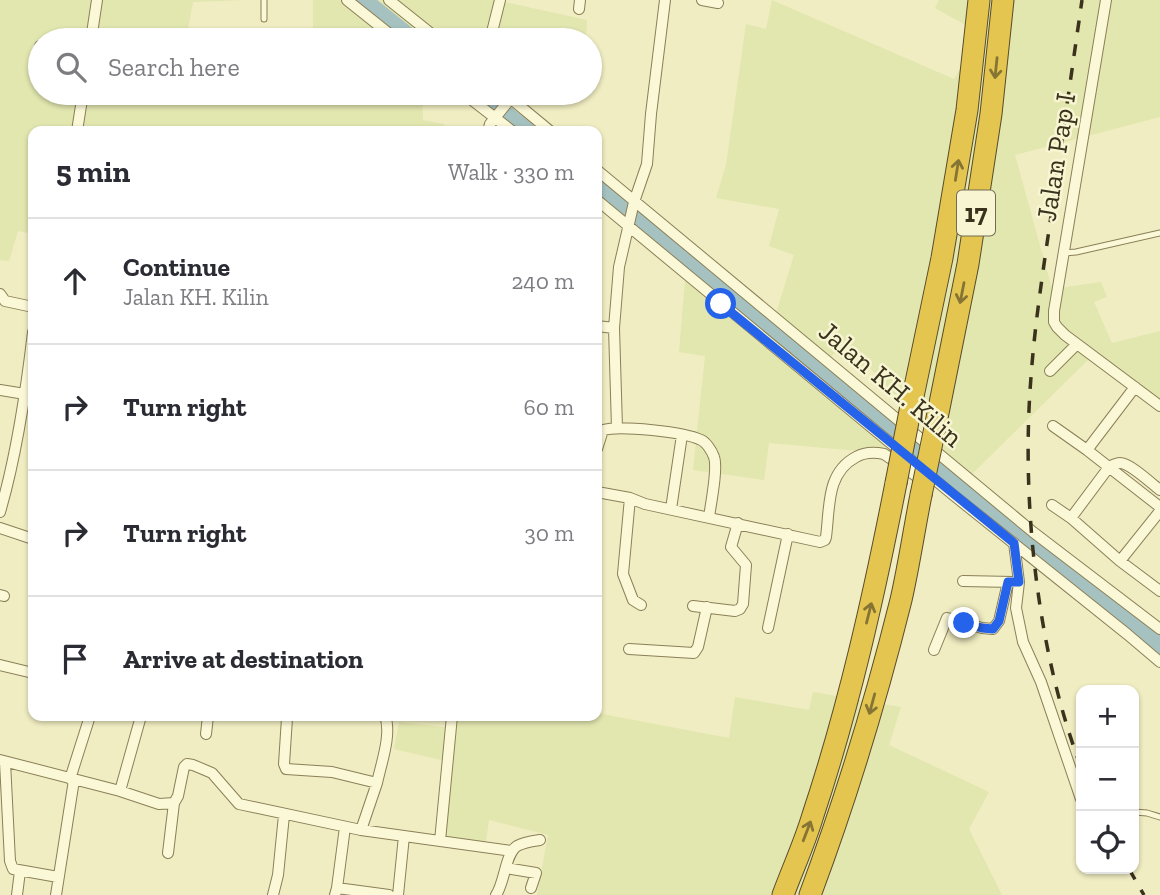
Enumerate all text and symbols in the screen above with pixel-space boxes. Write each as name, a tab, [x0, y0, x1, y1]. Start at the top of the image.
search box	[28, 28, 602, 105]
icon: search	[52, 48, 90, 86]
text: Search here	[108, 51, 240, 83]
one-way arrow	[989, 56, 1002, 79]
street label: Jalan Pap I	[1030, 91, 1082, 223]
text: 5 min	[56, 154, 130, 190]
text: Walk · 330 m	[448, 158, 574, 186]
one-way arrow	[951, 160, 964, 182]
road number: 17	[957, 190, 995, 235]
text: Continue	[123, 251, 230, 283]
icon: ahead	[56, 262, 94, 300]
text: 240 m	[511, 267, 574, 295]
one-way arrow	[955, 281, 968, 304]
text: Jalan KH. Kilin	[123, 283, 269, 311]
route start	[705, 288, 736, 319]
street label: Jalan KH. Kilin	[812, 314, 970, 454]
icon: right	[56, 388, 94, 426]
text: Turn right	[123, 391, 246, 423]
text: 60 m	[523, 393, 574, 421]
icon: right	[56, 514, 94, 552]
text: Turn right	[123, 517, 246, 549]
text: 30 m	[524, 519, 574, 547]
one-way arrow	[863, 602, 876, 624]
route end	[948, 607, 979, 638]
icon: arrive	[56, 640, 94, 678]
text: Arrive at destination	[123, 643, 363, 675]
map controls	[1076, 685, 1139, 874]
button: +	[1076, 685, 1139, 748]
one-way arrow	[865, 693, 878, 715]
button: −	[1076, 748, 1139, 811]
button: locate	[1076, 811, 1139, 874]
one-way arrow	[802, 821, 815, 843]

